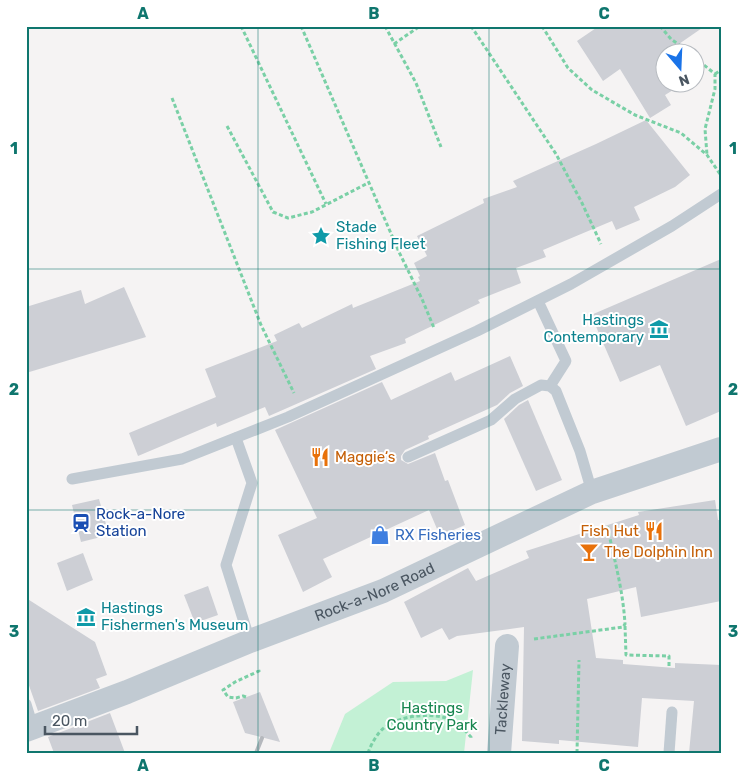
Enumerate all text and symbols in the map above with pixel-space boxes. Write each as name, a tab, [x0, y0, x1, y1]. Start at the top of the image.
text: A	[137, 4, 149, 23]
text: B	[368, 4, 380, 23]
text: C	[598, 4, 610, 23]
north arrow	[654, 42, 704, 92]
text: N	[677, 70, 692, 89]
text: 1	[10, 139, 18, 158]
text: 1	[729, 139, 737, 158]
place label: Stade Fishing Fleet	[336, 218, 426, 253]
place icon: Stade Fishing Fleet	[310, 225, 332, 247]
place label: Hastings Contemporary	[543, 311, 644, 346]
museum icon: Hastings Contemporary	[648, 318, 670, 340]
text: 2	[9, 380, 19, 399]
text: 2	[728, 380, 738, 399]
restaurant icon: Maggie‘s	[309, 446, 331, 468]
place label: Maggie‘s	[335, 448, 396, 466]
place label: Rock-a-Nore Station	[96, 505, 185, 540]
station icon: Rock-a-Nore Station	[70, 512, 92, 534]
restaurant icon: Fish Hut	[643, 520, 665, 542]
place label: Fish Hut	[581, 522, 639, 540]
shop icon: RX Fisheries	[369, 524, 391, 546]
place label: RX Fisheries	[395, 526, 481, 544]
bar icon: The Dolphin Inn	[578, 541, 600, 563]
place label: The Dolphin Inn	[604, 543, 713, 561]
street label: Rock-a-Nore Road	[312, 559, 438, 625]
place label: Hastings Fishermen's Museum	[101, 599, 248, 634]
museum icon: Hastings Fishermen's Museum	[75, 606, 97, 628]
text: 3	[9, 622, 19, 641]
text: 3	[728, 622, 738, 641]
street label: Tackleway	[491, 663, 515, 736]
park label: Hastings Country Park	[387, 699, 478, 734]
scale bar	[45, 704, 138, 736]
text: 20 m	[52, 712, 87, 730]
text: A	[137, 756, 149, 775]
text: B	[368, 756, 380, 775]
text: C	[598, 756, 610, 775]

